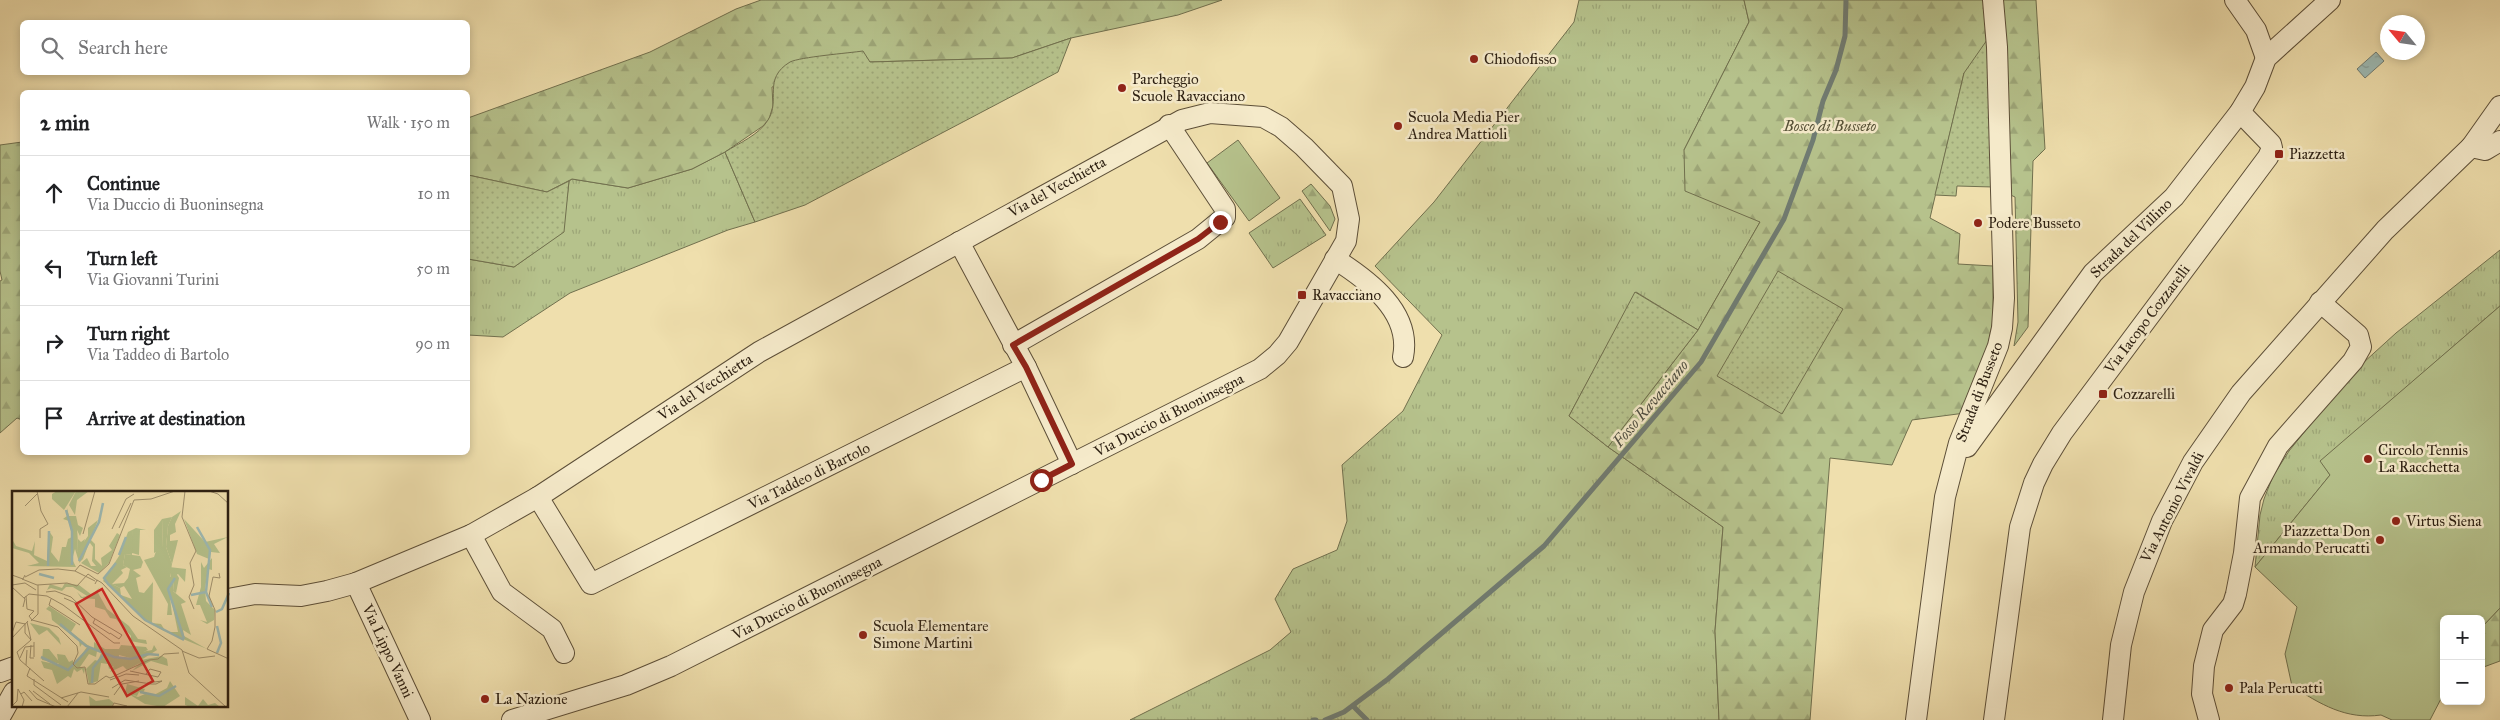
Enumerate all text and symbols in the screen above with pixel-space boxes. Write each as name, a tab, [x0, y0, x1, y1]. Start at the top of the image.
north arrow	[2380, 15, 2425, 60]
search box	[20, 20, 470, 75]
icon: search	[38, 34, 66, 62]
text: Search here	[78, 36, 168, 59]
place label: Chiodofisso	[1484, 50, 1557, 68]
marker: Chiodofisso	[1468, 53, 1480, 65]
place label: Parcheggio Scuole Ravacciano	[1132, 70, 1246, 105]
marker: Parcheggio Scuole Ravacciano	[1116, 82, 1128, 94]
place label: Scuola Media Pier Andrea Mattioli	[1407, 108, 1520, 143]
text: 2 min	[40, 110, 90, 136]
text: Walk · 150 m	[367, 113, 450, 132]
park label: Bosco di Busseto	[1783, 117, 1877, 135]
marker: Scuola Media Pier Andrea Mattioli	[1392, 120, 1404, 132]
place label: Piazzetta	[2289, 145, 2346, 163]
marker: Piazzetta	[2273, 148, 2285, 160]
street label: Via del Vecchietta	[1004, 152, 1110, 222]
text: Continue	[87, 172, 160, 195]
icon: ahead	[40, 179, 68, 207]
text: 10 m	[418, 184, 450, 203]
street label: Strada del Villino	[2086, 194, 2176, 282]
text: Via Duccio di Buoninsegna	[87, 195, 264, 214]
route end	[1209, 211, 1232, 234]
place label: Podere Busseto	[1988, 214, 2081, 232]
marker: Podere Busseto	[1972, 217, 1984, 229]
text: Turn left	[87, 247, 157, 270]
icon: left	[40, 254, 68, 282]
text: 50 m	[416, 259, 450, 278]
street label: Via Iacopo Cozzarelli	[2100, 261, 2194, 378]
text: Via Giovanni Turini	[87, 270, 219, 289]
place label: Ravacciano	[1312, 286, 1381, 304]
marker: Ravacciano	[1296, 289, 1308, 301]
text: Turn right	[87, 322, 170, 345]
icon: right	[40, 329, 68, 357]
text: 90 m	[415, 334, 450, 353]
street label: Strada di Busseto	[1952, 339, 2007, 445]
text: Via Taddeo di Bartolo	[87, 345, 229, 364]
street label: Via del Vecchietta	[654, 349, 756, 425]
water label: Fosso Ravacciano	[1608, 356, 1692, 451]
street label: Via Duccio di Buoninsegna	[1090, 369, 1247, 461]
place label: Cozzarelli	[2113, 385, 2175, 403]
marker: Cozzarelli	[2097, 388, 2109, 400]
icon: arrive	[40, 404, 68, 432]
text: Arrive at destination	[87, 407, 245, 430]
street label: Via Taddeo di Bartolo	[744, 439, 873, 514]
place label: Circolo Tennis La Racchetta	[2378, 441, 2468, 476]
street label: Via Antonio Vivaldi	[2136, 449, 2208, 566]
marker: Circolo Tennis La Racchetta	[2362, 453, 2374, 465]
route start	[1030, 469, 1053, 492]
inset map	[12, 491, 229, 708]
place label: Virtus Siena	[2405, 512, 2482, 530]
marker: Virtus Siena	[2390, 515, 2402, 527]
place label: Piazzetta Don Armando Perucatti	[2252, 522, 2370, 557]
marker: Piazzetta Don Armando Perucatti	[2374, 534, 2386, 546]
street label: Via Duccio di Buoninsegna	[728, 552, 885, 644]
street label: Via Lippo Vanni	[358, 600, 418, 701]
map controls	[2440, 615, 2485, 705]
button: +	[2440, 615, 2485, 660]
place label: Scuola Elementare Simone Martini	[873, 617, 988, 652]
marker: Scuola Elementare Simone Martini	[857, 629, 869, 641]
button: −	[2440, 660, 2485, 705]
place label: Pala Perucatti	[2239, 679, 2323, 697]
marker: Pala Perucatti	[2223, 682, 2235, 694]
place label: La Nazione	[495, 690, 567, 708]
marker: La Nazione	[479, 693, 491, 705]

